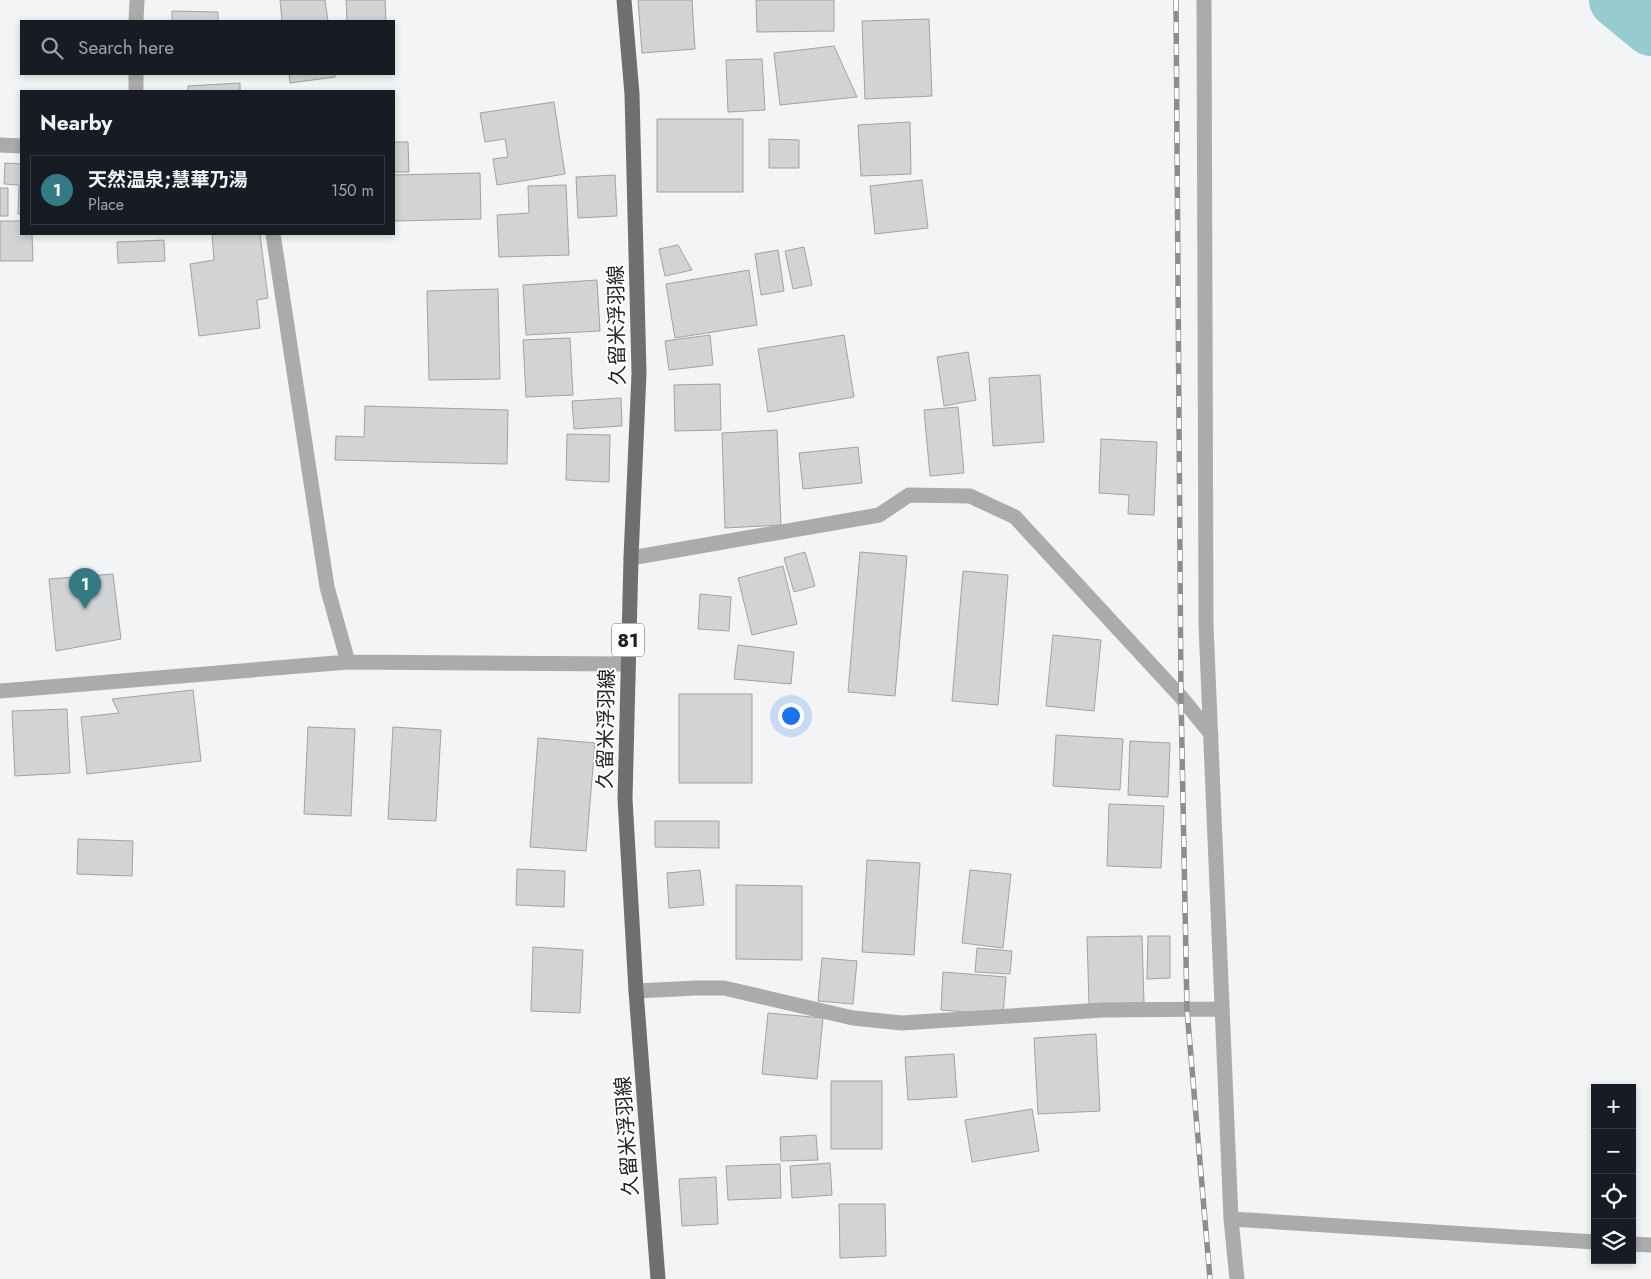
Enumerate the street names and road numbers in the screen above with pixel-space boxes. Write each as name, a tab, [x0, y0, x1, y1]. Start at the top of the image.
street label: 久留米浮羽線	[601, 265, 633, 385]
road number: 81	[612, 624, 644, 656]
street label: 久留米浮羽線	[590, 669, 622, 789]
street label: 久留米浮羽線	[608, 1075, 646, 1197]

